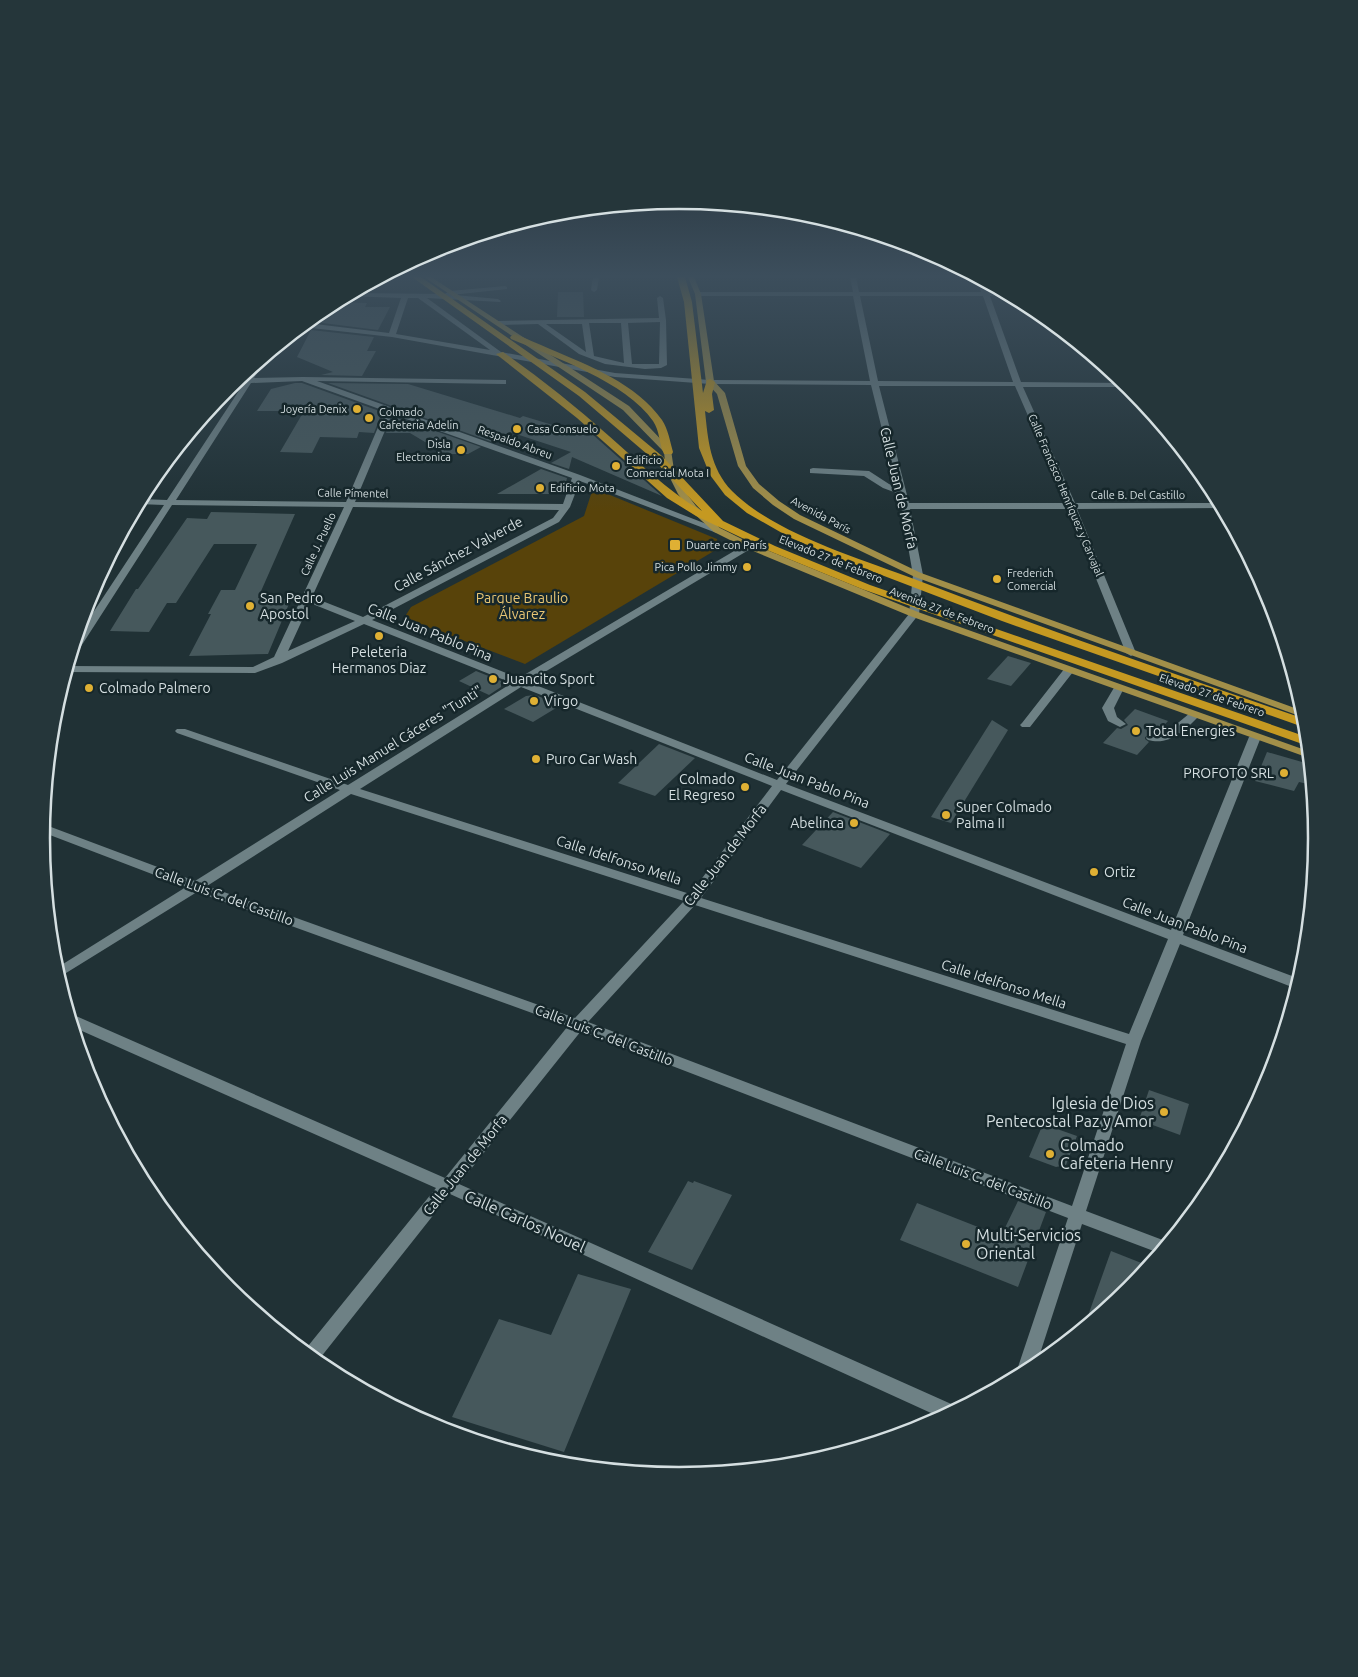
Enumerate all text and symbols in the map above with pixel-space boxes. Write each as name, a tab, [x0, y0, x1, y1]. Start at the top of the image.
place label: Joyería Denix	[280, 403, 347, 415]
marker: Joyería Denix	[351, 403, 363, 415]
place label: Colmado Cafeteria Adelin	[379, 406, 459, 431]
marker: Colmado Cafeteria Adelin	[363, 412, 375, 424]
street label: Calle Francisco Henríquez y Carvajal	[1026, 412, 1106, 578]
street label: Respaldo Abreu	[476, 423, 554, 461]
marker: Casa Consuelo	[511, 423, 523, 435]
place label: Casa Consuelo	[527, 423, 598, 435]
street label: Calle Juan de Morfa	[877, 425, 921, 551]
place label: Disla Electronica	[396, 438, 451, 463]
marker: Disla Electronica	[455, 444, 467, 456]
place label: Edificio Comercial Mota I	[626, 454, 709, 479]
marker: Edificio Comercial Mota I	[610, 460, 622, 472]
marker: Edificio Mota	[534, 482, 546, 494]
place label: Edificio Mota	[550, 482, 615, 494]
street label: Calle Pimentel	[317, 486, 389, 500]
street label: Calle B. Del Castillo	[1091, 489, 1185, 501]
street label: Avenida París	[789, 494, 853, 536]
street label: Calle J. Puello	[298, 510, 338, 578]
street label: Calle Sánchez Valverde	[391, 513, 525, 595]
street label: Elevado 27 de Febrero	[777, 533, 885, 585]
marker: Duarte con París	[668, 538, 682, 552]
place label: Duarte con París	[686, 539, 767, 551]
place label: Pica Pollo Jimmy	[655, 561, 738, 573]
marker: Pica Pollo Jimmy	[741, 561, 753, 573]
place label: Frederich Comercial	[1007, 567, 1056, 592]
marker: Frederich Comercial	[991, 573, 1003, 585]
street label: Avenida 27 de Febrero	[888, 585, 996, 635]
place label: San Pedro Apostol	[260, 590, 323, 622]
park label: Parque Braulio Álvarez	[476, 590, 568, 622]
marker: San Pedro Apostol	[244, 600, 256, 612]
street label: Calle Juan Pablo Pina	[365, 600, 495, 664]
marker: Peleteria Hermanos Diaz	[373, 630, 385, 642]
place label: Peleteria Hermanos Diaz	[332, 644, 426, 676]
place label: Juancito Sport	[503, 671, 595, 687]
street label: Elevado 27 de Febrero	[1158, 671, 1266, 719]
marker: Juancito Sport	[487, 673, 499, 685]
place label: Colmado Palmero	[99, 680, 211, 696]
marker: Colmado Palmero	[83, 682, 95, 694]
street label: Calle Luis Manuel Cáceres "Tunti"	[301, 682, 485, 806]
place label: Virgo	[544, 693, 578, 709]
marker: Virgo	[528, 695, 540, 707]
place label: Total Energies	[1146, 723, 1235, 739]
marker: Total Energies	[1130, 725, 1142, 737]
street label: Calle Juan Pablo Pina	[742, 749, 872, 811]
place label: Puro Car Wash	[546, 751, 637, 767]
marker: Puro Car Wash	[530, 753, 542, 765]
place label: PROFOTO SRL	[1183, 765, 1274, 781]
marker: PROFOTO SRL	[1278, 767, 1290, 779]
place label: Colmado El Regreso	[669, 771, 735, 803]
marker: Colmado El Regreso	[739, 781, 751, 793]
place label: Super Colmado Palma II	[956, 799, 1052, 831]
street label: Calle Juan de Morfa	[680, 801, 770, 909]
marker: Super Colmado Palma II	[940, 809, 952, 821]
place label: Abelinca	[790, 815, 844, 831]
marker: Abelinca	[848, 817, 860, 829]
street label: Calle Idelfonso Mella	[554, 832, 684, 888]
street label: Calle Luis C. del Castillo	[152, 863, 296, 929]
place label: Ortiz	[1104, 864, 1136, 880]
marker: Ortiz	[1088, 866, 1100, 878]
street label: Calle Juan Pablo Pina	[1120, 894, 1250, 956]
street label: Calle Idelfonso Mella	[939, 956, 1069, 1012]
street label: Calle Luis C. del Castillo	[533, 1001, 675, 1069]
place label: Iglesia de Dios Pentecostal Paz y Amor	[986, 1094, 1154, 1130]
marker: Iglesia de Dios Pentecostal Paz y Amor	[1158, 1106, 1170, 1118]
street label: Calle Juan de Morfa	[420, 1112, 510, 1218]
place label: Colmado Cafeteria Henry	[1060, 1136, 1173, 1172]
street label: Calle Luis C. del Castillo	[912, 1145, 1054, 1213]
marker: Colmado Cafeteria Henry	[1044, 1148, 1056, 1160]
street label: Calle Carlos Nouel	[462, 1186, 588, 1256]
place label: Multi-Servicios Oriental	[976, 1226, 1081, 1262]
marker: Multi-Servicios Oriental	[960, 1238, 972, 1250]

